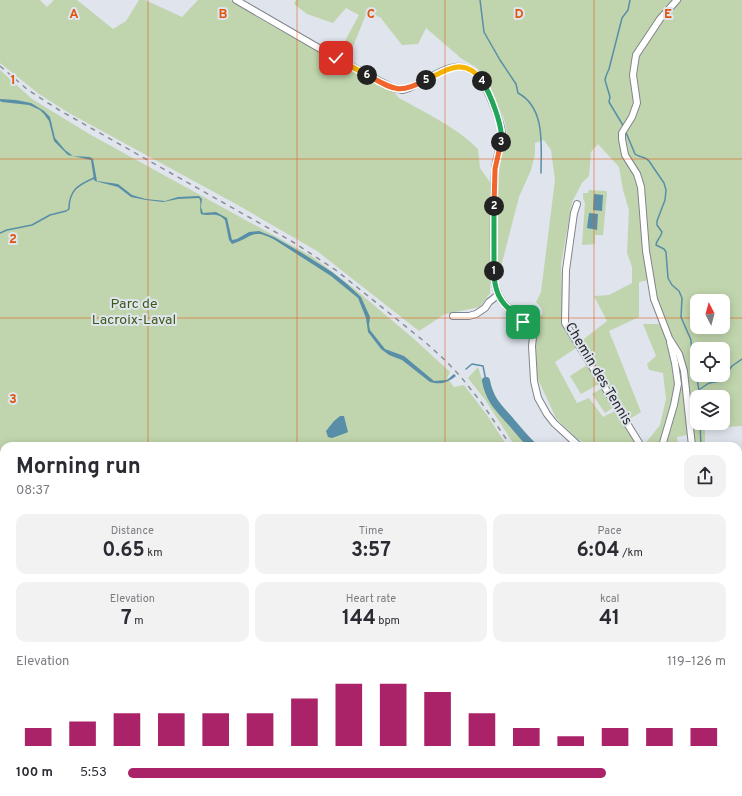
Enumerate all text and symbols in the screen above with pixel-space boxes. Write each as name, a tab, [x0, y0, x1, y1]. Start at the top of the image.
text: A	[69, 7, 79, 23]
text: B	[219, 7, 228, 23]
text: C	[367, 7, 375, 23]
text: D	[514, 7, 524, 23]
text: E	[664, 7, 672, 23]
pin	[319, 41, 353, 75]
icon: check	[325, 47, 347, 69]
pin: 6	[357, 65, 377, 85]
text: 6	[364, 68, 370, 82]
pin: 5	[416, 70, 436, 90]
pin: 4	[472, 71, 492, 91]
text: 1	[10, 73, 16, 89]
text: 5	[423, 73, 429, 87]
text: 4	[478, 74, 486, 88]
pin: 3	[491, 132, 511, 152]
text: 3	[498, 135, 504, 149]
pin: 2	[484, 196, 504, 216]
text: 2	[491, 199, 497, 213]
text: 2	[9, 232, 17, 248]
pin: 1	[484, 261, 504, 281]
text: 1	[492, 264, 496, 278]
north arrow	[690, 294, 730, 334]
map controls	[690, 294, 730, 430]
park label: Parc de Lacroix-Laval	[92, 296, 176, 329]
pin	[506, 305, 540, 339]
icon: arrive	[512, 311, 534, 333]
street label: Chemin des Tennis	[561, 320, 635, 428]
button: locate	[690, 342, 730, 382]
button: layers	[690, 390, 730, 430]
text: 3	[9, 392, 17, 408]
text: Morning run	[16, 454, 141, 481]
button: share	[684, 455, 726, 497]
text: 08:37	[16, 483, 50, 499]
text: Distance	[111, 524, 154, 538]
text: Time	[359, 524, 383, 538]
text: Pace	[598, 524, 622, 538]
text: 0.65	[102, 538, 145, 564]
text: 3:57	[351, 538, 391, 564]
text: 6:04	[577, 538, 620, 564]
text: km	[145, 546, 163, 560]
text: /km	[620, 546, 643, 560]
text: Elevation	[110, 592, 155, 606]
text: Heart rate	[346, 592, 396, 606]
text: kcal	[600, 592, 619, 606]
text: 7	[121, 606, 132, 632]
text: 144	[342, 606, 376, 632]
text: 41	[599, 606, 620, 632]
text: m	[132, 614, 144, 628]
text: bpm	[376, 614, 400, 628]
text: Elevation	[16, 654, 69, 670]
text: 119–126 m	[667, 654, 726, 670]
text: 100 m	[16, 765, 53, 781]
text: 5:53	[80, 765, 107, 781]

